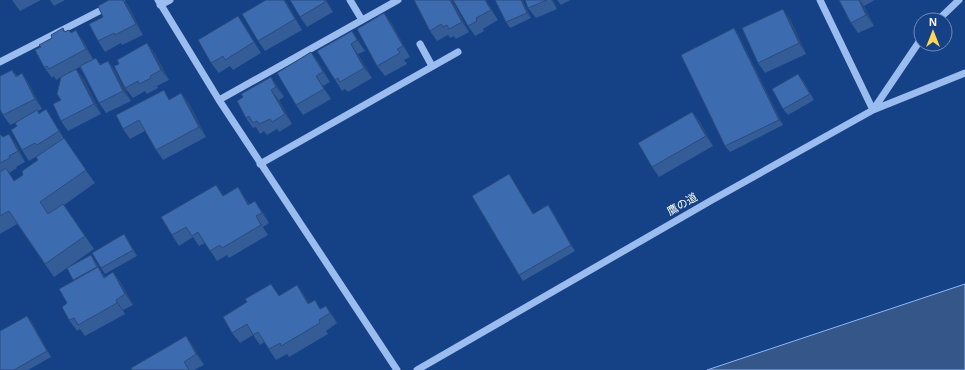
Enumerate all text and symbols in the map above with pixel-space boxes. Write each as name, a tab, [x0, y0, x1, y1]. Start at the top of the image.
north arrow	[913, 12, 953, 52]
text: N	[929, 16, 937, 28]
street label: 鷹の道	[665, 191, 699, 217]

